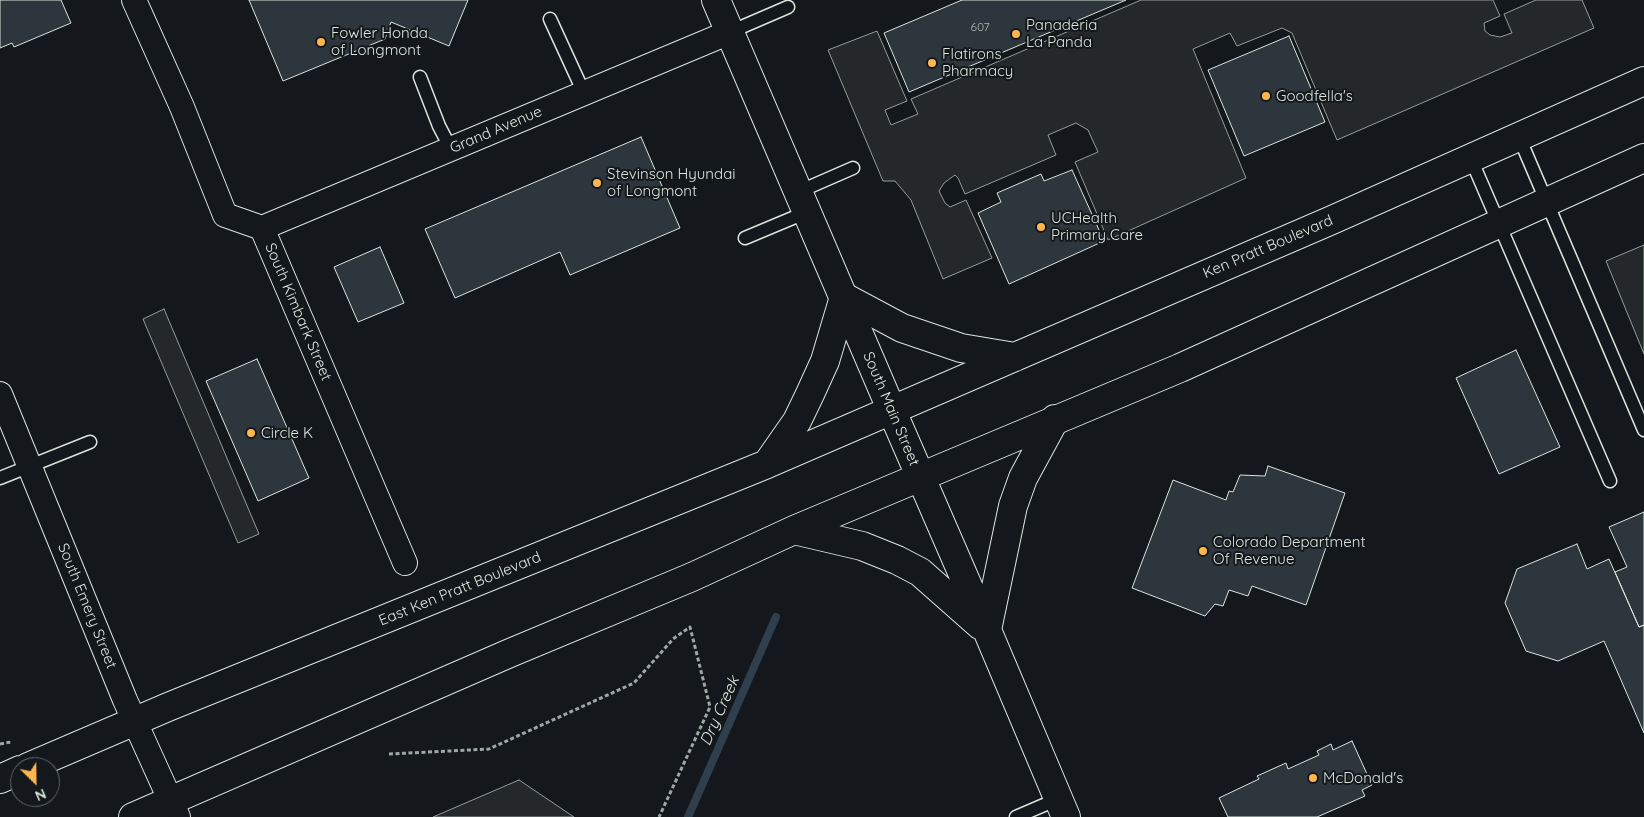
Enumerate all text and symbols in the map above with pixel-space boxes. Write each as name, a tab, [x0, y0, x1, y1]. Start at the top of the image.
place label: Panaderia La Panda	[1026, 16, 1097, 51]
house number: 607	[970, 20, 990, 34]
place label: Fowler Honda of Longmont	[331, 24, 428, 59]
marker: Panaderia La Panda	[1010, 28, 1022, 40]
marker: Fowler Honda of Longmont	[315, 36, 327, 48]
place label: Flatirons Pharmacy	[942, 45, 1013, 80]
marker: Flatirons Pharmacy	[926, 57, 938, 69]
place label: Goodfella's	[1276, 87, 1353, 105]
marker: Goodfella's	[1260, 90, 1272, 102]
street label: Grand Avenue	[447, 103, 545, 157]
place label: Stevinson Hyundai of Longmont	[607, 165, 735, 200]
marker: Stevinson Hyundai of Longmont	[591, 177, 603, 189]
place label: UCHealth Primary Care	[1051, 209, 1143, 244]
street label: Ken Pratt Boulevard	[1200, 211, 1336, 283]
marker: UCHealth Primary Care	[1035, 221, 1047, 233]
street label: South Kimbark Street	[261, 240, 335, 384]
street label: South Main Street	[859, 349, 923, 469]
place label: Circle K	[261, 424, 313, 442]
marker: Circle K	[245, 427, 257, 439]
place label: Colorado Department Of Revenue	[1213, 533, 1365, 568]
street label: South Emery Street	[54, 541, 120, 671]
marker: Colorado Department Of Revenue	[1197, 545, 1209, 557]
street label: East Ken Pratt Boulevard	[376, 548, 544, 630]
water label: Dry Creek	[696, 673, 744, 749]
north arrow	[10, 757, 60, 807]
place label: McDonald's	[1323, 769, 1403, 787]
marker: McDonald's	[1307, 772, 1319, 784]
text: N	[32, 785, 49, 805]

